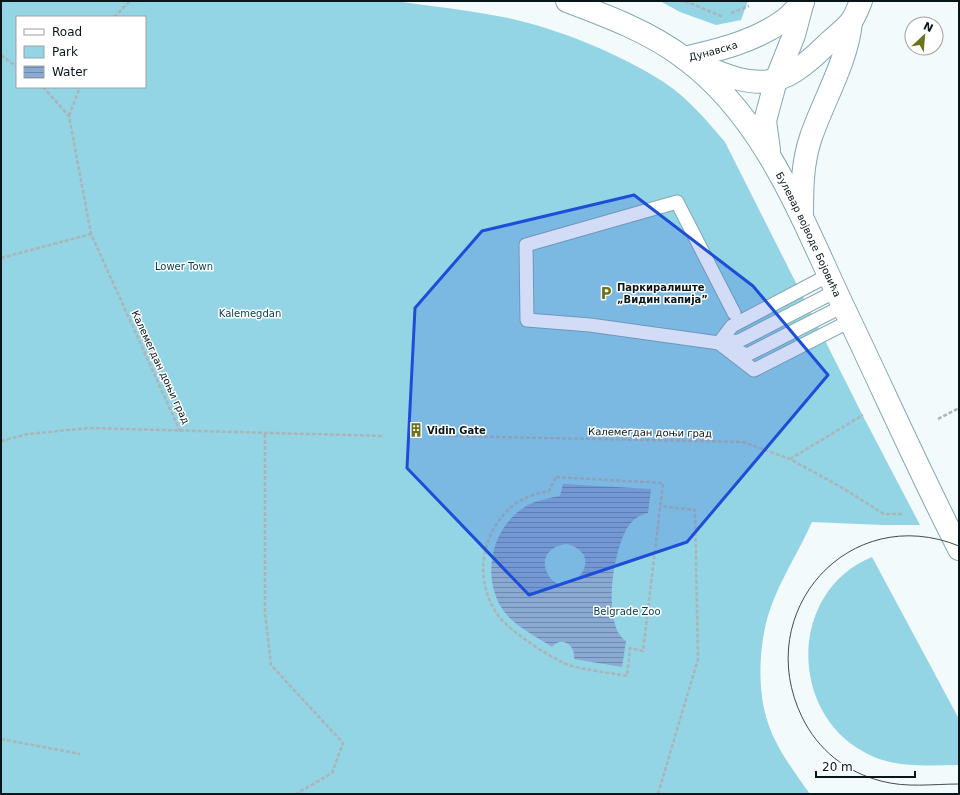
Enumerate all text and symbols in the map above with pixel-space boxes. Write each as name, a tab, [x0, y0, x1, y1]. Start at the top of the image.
legend	[16, 16, 146, 88]
north arrow	[904, 16, 944, 56]
text: N	[921, 20, 935, 35]
text: Road	[52, 25, 82, 39]
street label: Дунавска	[688, 39, 739, 63]
text: Park	[52, 45, 78, 59]
text: Water	[52, 65, 88, 79]
street label: Булевар војводе Бојовића	[774, 170, 843, 299]
park label: Lower Town	[155, 261, 213, 272]
place label: Паркиралиште „Видин капија”	[617, 282, 708, 305]
parking icon: Паркиралиште „Видин капија”	[598, 285, 614, 301]
park label: Kalemegdan	[219, 308, 281, 319]
street label: Калемегдан доњи град	[129, 309, 192, 426]
building icon: Vidin Gate	[408, 422, 424, 438]
place label: Vidin Gate	[427, 425, 486, 436]
street label: Калемегдан доњи град	[588, 426, 712, 439]
park label: Belgrade Zoo	[593, 606, 661, 617]
scale bar	[816, 753, 915, 779]
text: 20 m	[822, 760, 853, 774]

